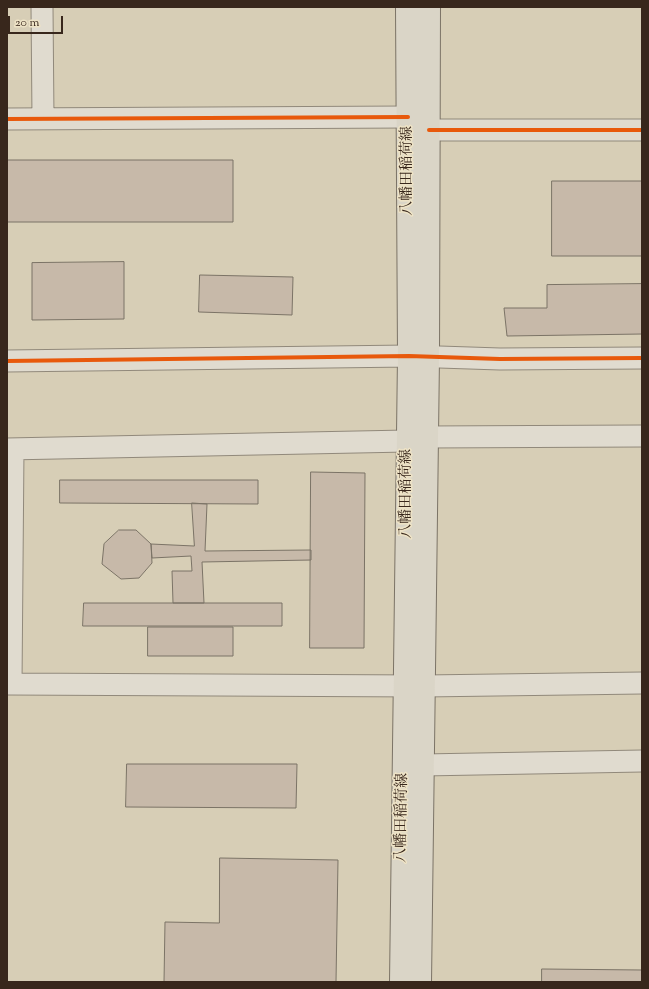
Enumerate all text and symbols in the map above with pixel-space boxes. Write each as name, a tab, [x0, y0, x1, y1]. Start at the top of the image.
scale bar	[10, 8, 65, 34]
text: 20 m	[15, 14, 39, 32]
street label: 八幡田稲荷線	[399, 126, 417, 216]
street label: 八幡田稲荷線	[398, 449, 416, 539]
street label: 八幡田稲荷線	[393, 773, 413, 863]

